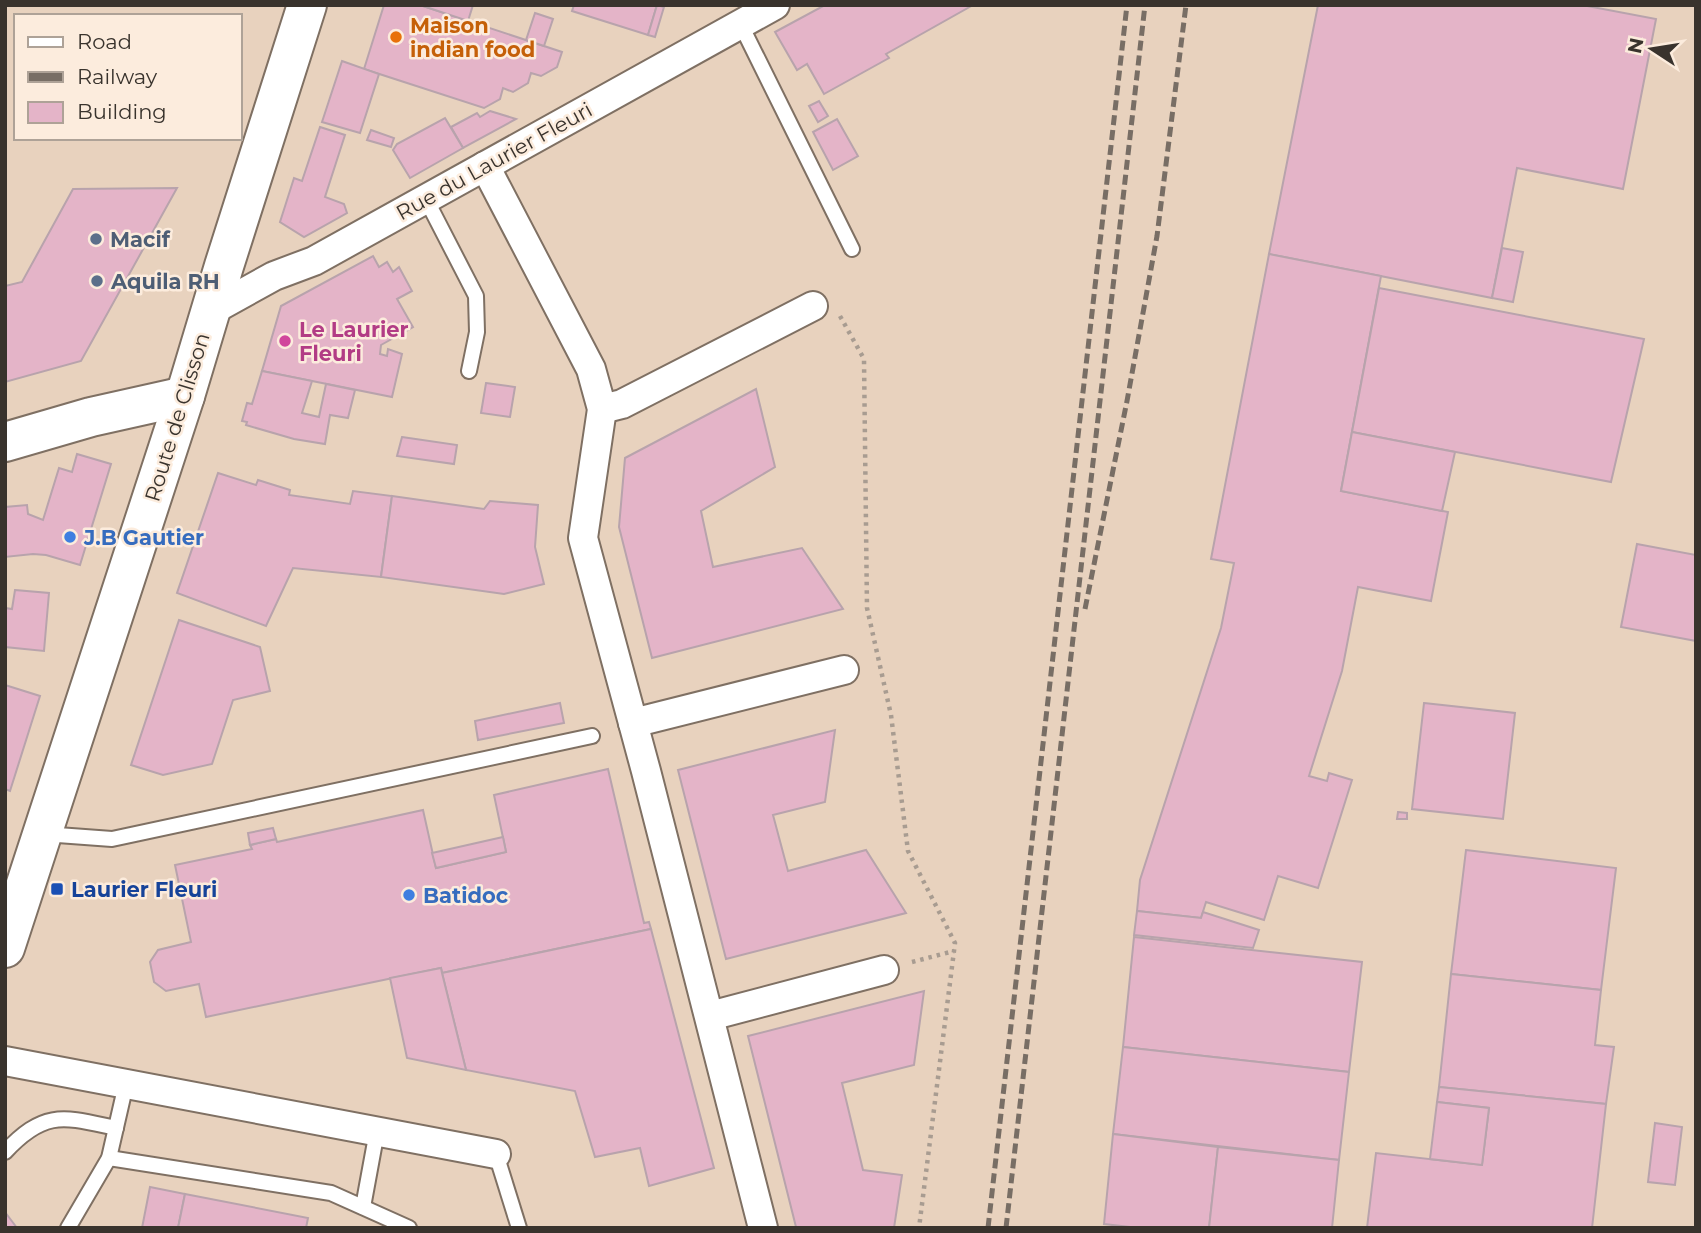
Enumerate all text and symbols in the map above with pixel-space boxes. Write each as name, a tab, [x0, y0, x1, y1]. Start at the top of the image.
place label: Maison indian food	[410, 13, 535, 62]
legend	[14, 14, 242, 140]
north arrow	[1617, 14, 1687, 84]
text: Road	[77, 29, 132, 54]
marker: Maison indian food	[388, 29, 404, 45]
text: N	[1623, 36, 1649, 55]
text: Railway	[77, 64, 158, 89]
street label: Rue du Laurier Fleuri	[392, 97, 596, 225]
text: Building	[77, 99, 167, 124]
place label: Macif	[110, 227, 171, 252]
marker: Macif	[88, 231, 104, 247]
place label: Aquila RH	[110, 269, 220, 294]
marker: Aquila RH	[89, 273, 105, 289]
place label: Le Laurier Fleuri	[299, 317, 409, 366]
street label: Route de Clisson	[139, 330, 215, 504]
marker: Le Laurier Fleuri	[277, 333, 293, 349]
place label: J.B Gautier	[83, 525, 204, 550]
marker: J.B Gautier	[62, 529, 78, 545]
place label: Laurier Fleuri	[71, 877, 217, 902]
marker: Laurier Fleuri	[49, 881, 65, 897]
place label: Batidoc	[423, 883, 509, 908]
marker: Batidoc	[401, 887, 417, 903]

